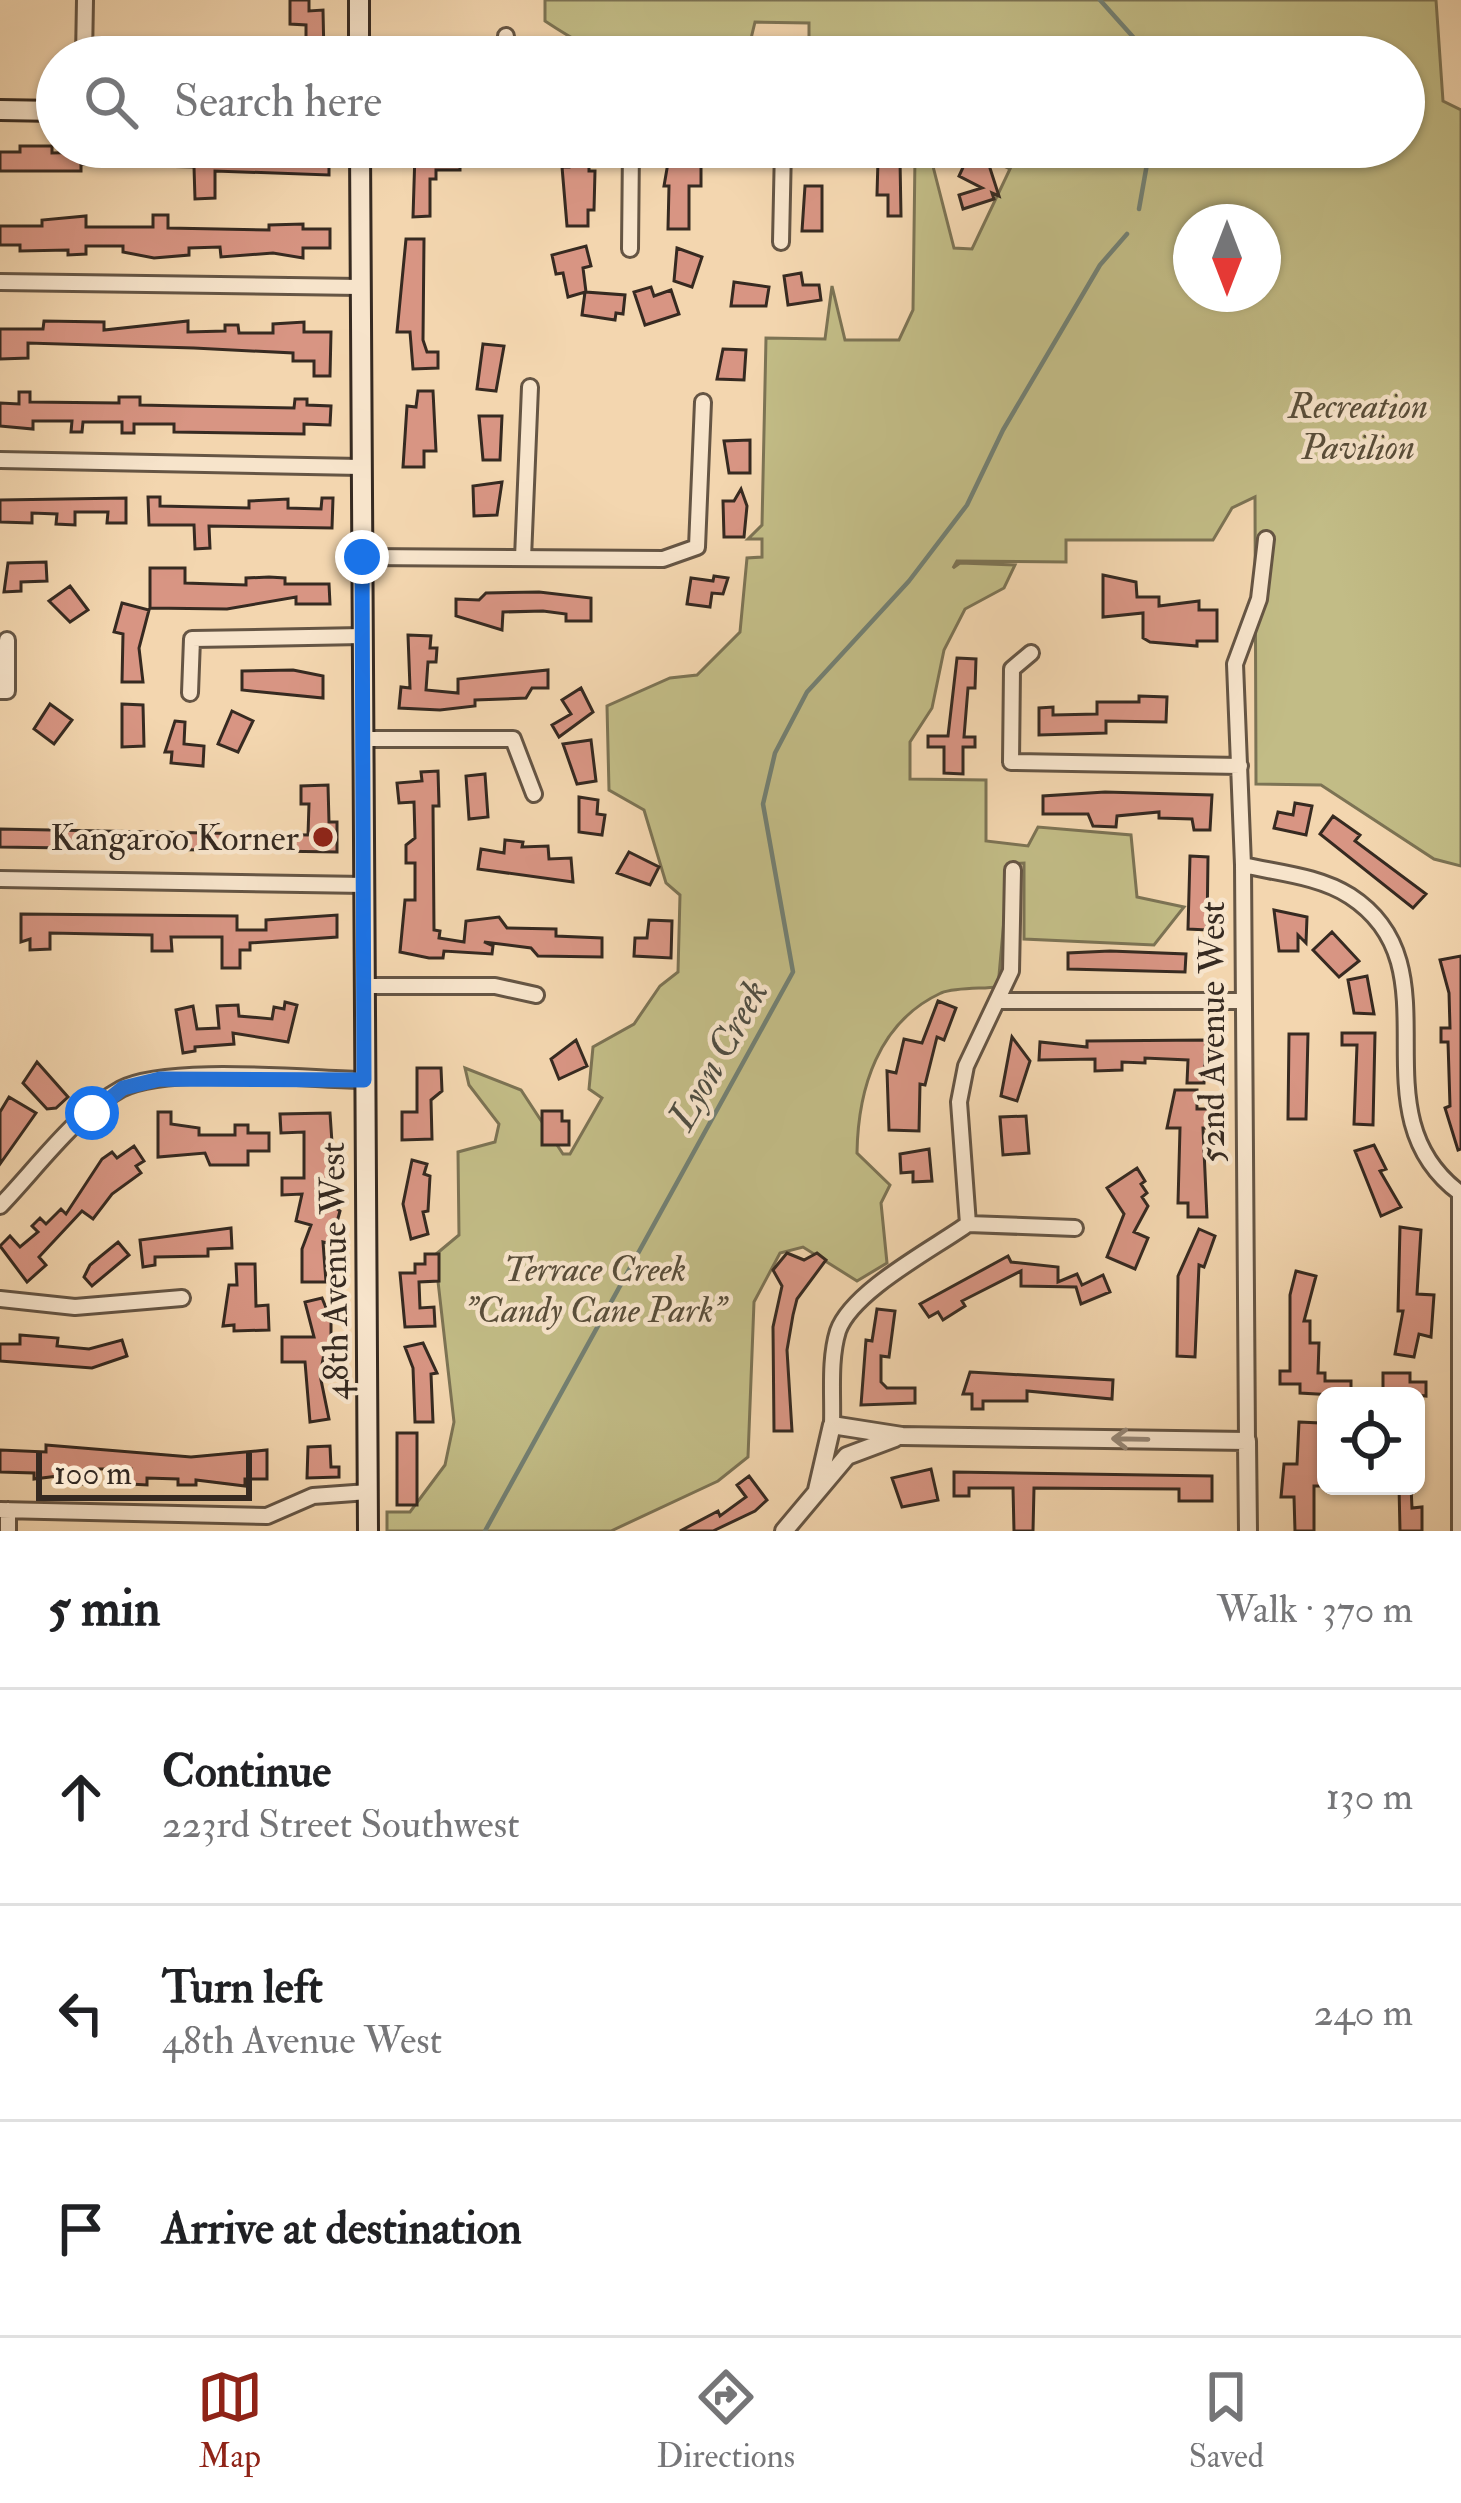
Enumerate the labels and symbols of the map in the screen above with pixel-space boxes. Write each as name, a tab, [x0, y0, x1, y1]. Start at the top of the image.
north arrow	[1173, 204, 1281, 312]
park label: Recreation Pavilion	[1287, 384, 1428, 470]
route end	[335, 530, 389, 584]
place label: Kangaroo Korner	[50, 816, 300, 861]
marker: Kangaroo Korner	[310, 824, 336, 850]
street label: 52nd Avenue West	[1190, 901, 1235, 1163]
water label: Lyon Creek	[656, 971, 779, 1140]
route start	[65, 1086, 119, 1140]
street label: 48th Avenue West	[310, 1141, 359, 1401]
park label: Terrace Creek "Candy Cane Park"	[465, 1247, 729, 1333]
one-way arrow	[1111, 1428, 1150, 1450]
scale bar	[36, 1447, 252, 1500]

